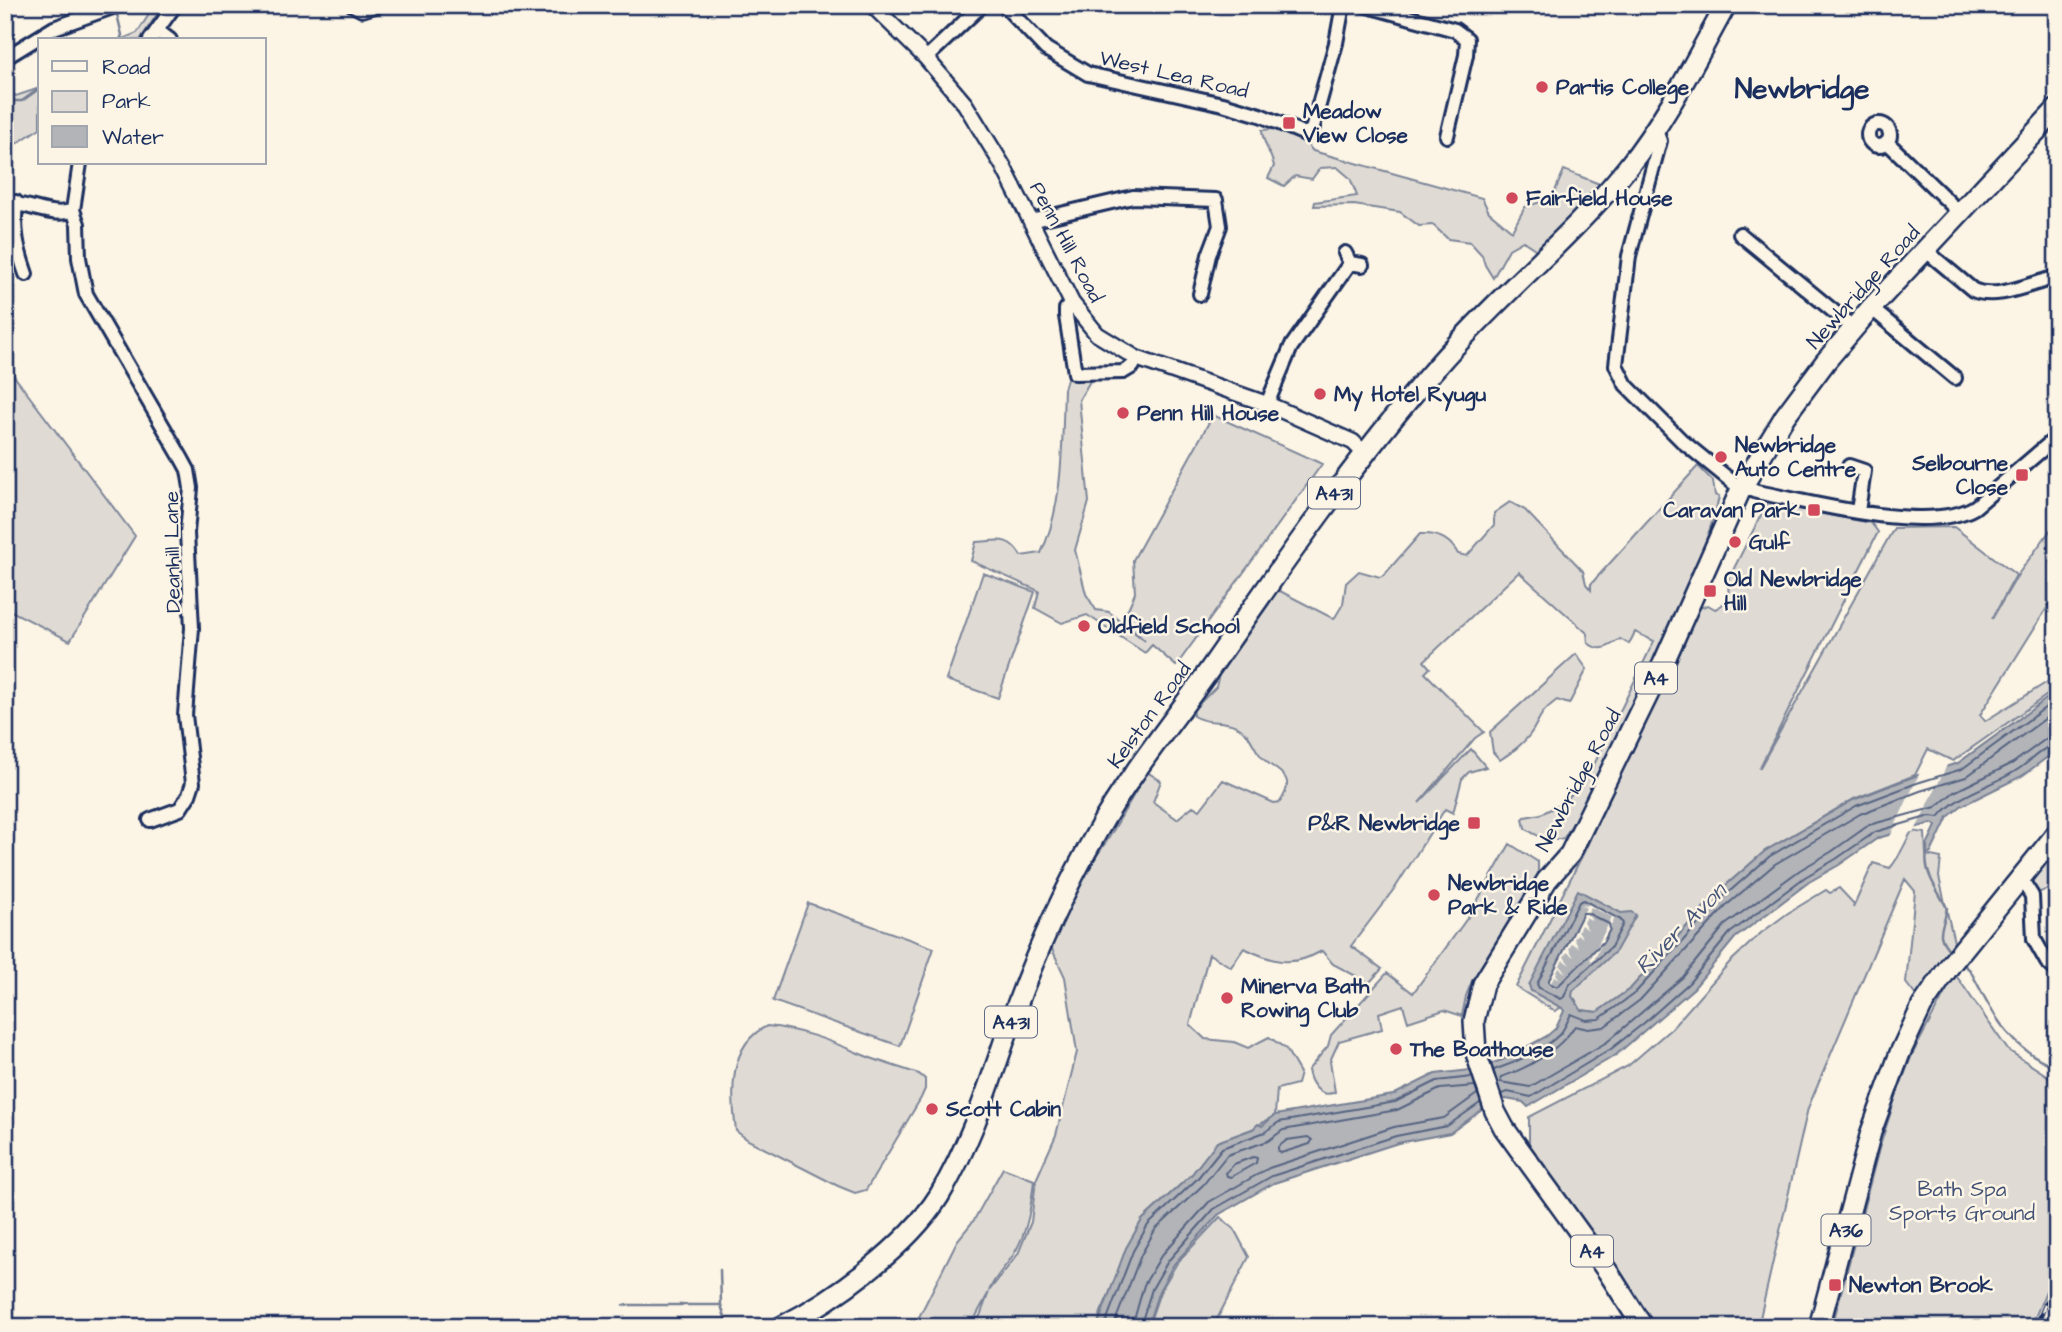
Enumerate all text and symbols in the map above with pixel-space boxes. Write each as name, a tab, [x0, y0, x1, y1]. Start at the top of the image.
legend	[38, 38, 266, 164]
street label: West Lea Road	[1097, 43, 1251, 106]
text: Road	[102, 53, 150, 82]
district label: Newbridge	[1735, 70, 1869, 111]
place label: Partis College	[1556, 73, 1690, 104]
marker: Partis College	[1534, 79, 1550, 95]
text: Park	[102, 87, 151, 116]
place label: Meadow View Close	[1302, 97, 1409, 150]
marker: Meadow View Close	[1281, 115, 1297, 131]
text: Water	[102, 123, 164, 152]
street label: Penn Hill Road	[1022, 177, 1111, 308]
place label: Fairfield House	[1526, 184, 1673, 213]
marker: Fairfield House	[1504, 190, 1520, 206]
street label: Newbridge Road	[1800, 219, 1929, 357]
place label: My Hotel Ryugu	[1334, 380, 1486, 412]
marker: My Hotel Ryugu	[1312, 386, 1328, 402]
place label: Penn Hill House	[1137, 399, 1280, 428]
marker: Penn Hill House	[1115, 405, 1131, 421]
place label: Newbridge Auto Centre	[1735, 431, 1857, 484]
marker: Newbridge Auto Centre	[1713, 449, 1729, 465]
place label: Selbourne Close	[1911, 449, 2009, 502]
marker: Selbourne Close	[2014, 467, 2030, 483]
road number: A431	[1308, 478, 1360, 508]
street label: Deanhill Lane	[157, 491, 188, 613]
place label: Caravan Park	[1663, 496, 1800, 525]
marker: Caravan Park	[1806, 502, 1822, 518]
place label: Gulf	[1749, 528, 1791, 557]
marker: Gulf	[1727, 534, 1743, 550]
place label: Old Newbridge Hill	[1724, 565, 1862, 618]
marker: Old Newbridge Hill	[1702, 583, 1718, 599]
place label: Oldfield School	[1098, 612, 1240, 641]
marker: Oldfield School	[1076, 618, 1092, 634]
street label: Kelston Road	[1101, 656, 1198, 775]
road number: A4	[1635, 663, 1677, 694]
street label: Newbridge Road	[1529, 704, 1630, 858]
place label: P&R Newbridge	[1308, 809, 1461, 840]
marker: P&R Newbridge	[1466, 815, 1482, 831]
place label: Newbridge Park & Ride	[1448, 869, 1568, 922]
water label: River Avon	[1628, 874, 1735, 981]
marker: Newbridge Park & Ride	[1426, 887, 1442, 903]
place label: Minerva Bath Rowing Club	[1241, 972, 1370, 1027]
marker: Minerva Bath Rowing Club	[1219, 990, 1235, 1006]
road number: A431	[985, 1006, 1037, 1038]
place label: The Boathouse	[1409, 1035, 1555, 1064]
marker: The Boathouse	[1388, 1041, 1404, 1057]
place label: Scott Cabin	[945, 1095, 1062, 1124]
marker: Scott Cabin	[924, 1101, 940, 1117]
park label: Bath Spa Sports Ground	[1889, 1175, 2035, 1229]
road number: A36	[1822, 1214, 1870, 1246]
road number: A4	[1571, 1236, 1613, 1266]
place label: Newton Brook	[1849, 1271, 1993, 1300]
marker: Newton Brook	[1827, 1277, 1843, 1293]

